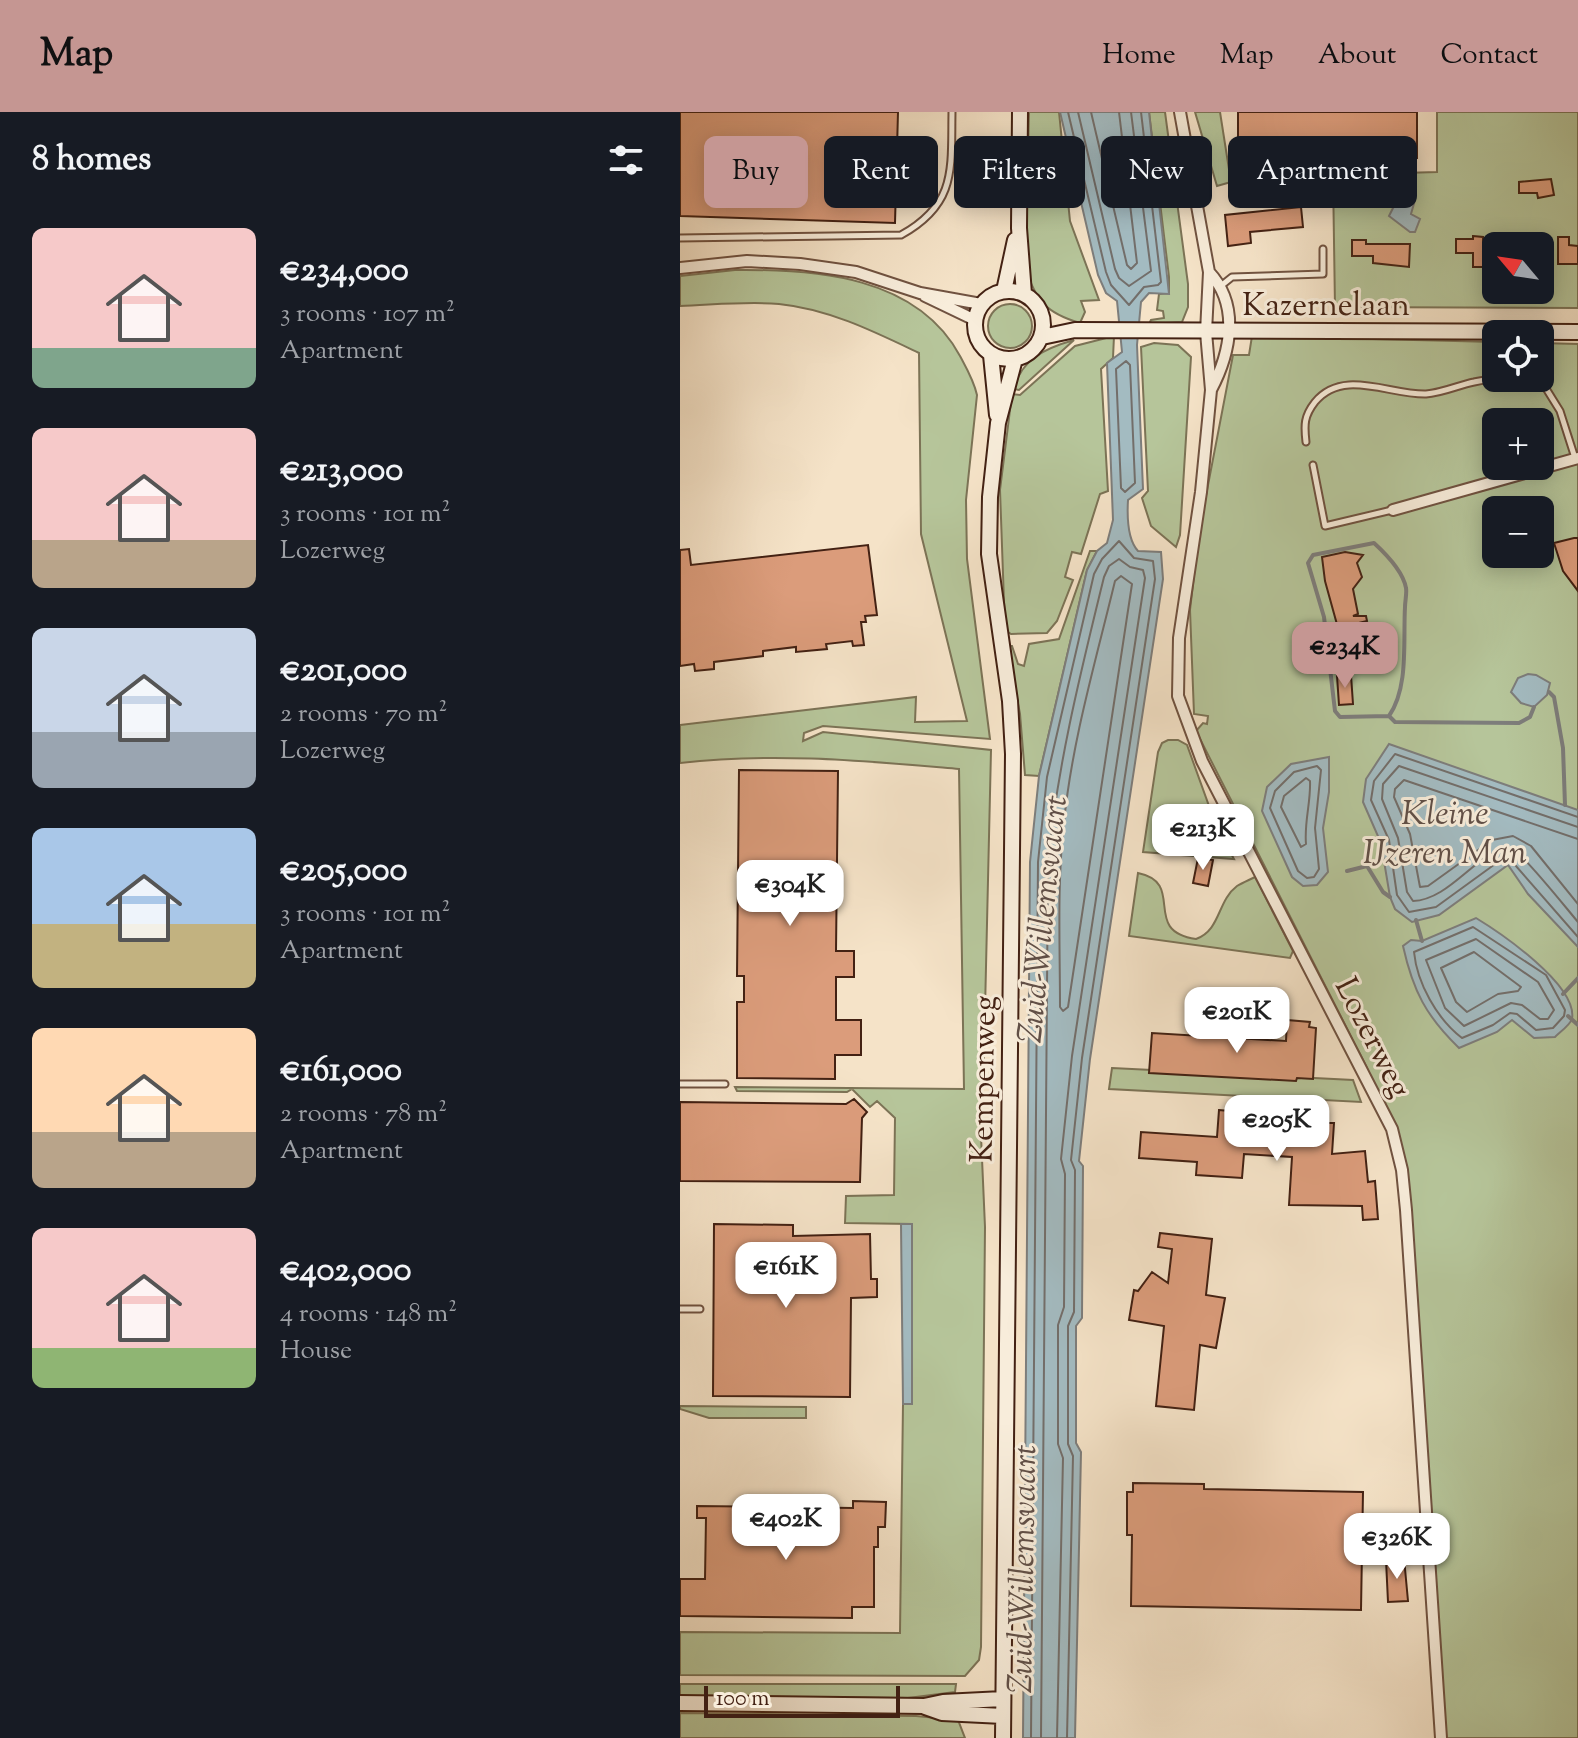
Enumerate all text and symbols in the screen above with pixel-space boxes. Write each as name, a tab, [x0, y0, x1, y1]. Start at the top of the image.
text: Map	[40, 29, 113, 83]
text: Home	[1102, 36, 1176, 76]
text: Map	[1220, 36, 1274, 76]
text: About	[1318, 36, 1396, 76]
text: Contact	[1440, 36, 1538, 76]
text: 8 homes	[32, 136, 151, 185]
chip: Buy	[704, 136, 808, 208]
chip: Rent	[824, 136, 938, 208]
chip: Filters	[954, 136, 1085, 208]
chip: New	[1101, 136, 1212, 208]
chip: Apartment	[1228, 136, 1417, 208]
icon: filters	[604, 138, 648, 182]
north arrow	[1482, 232, 1554, 304]
map controls	[1482, 232, 1554, 568]
text: €234,000	[280, 247, 409, 296]
icon: home	[96, 260, 192, 356]
street label: Kazernelaan	[1242, 284, 1410, 330]
text: 3 rooms · 107 m²	[280, 296, 455, 333]
button: locate	[1482, 320, 1554, 392]
text: Apartment	[280, 333, 403, 370]
button: +	[1482, 408, 1554, 480]
text: €213,000	[280, 447, 403, 496]
icon: home	[96, 460, 192, 556]
text: 3 rooms · 101 m²	[280, 496, 450, 533]
button: −	[1482, 496, 1554, 568]
text: Lozerweg	[280, 533, 385, 570]
pin: €234K	[1289, 622, 1401, 690]
text: €234K	[1310, 629, 1380, 666]
text: €201,000	[280, 647, 407, 696]
icon: home	[96, 660, 192, 756]
text: 2 rooms · 70 m²	[280, 696, 447, 733]
text: Lozerweg	[280, 733, 385, 770]
water label: Kleine IJzeren Man	[1363, 791, 1527, 879]
water label: Zuid-Willemsvaart	[1007, 793, 1082, 1046]
pin: €213K	[1147, 804, 1259, 872]
text: €213K	[1170, 811, 1236, 848]
text: €205,000	[280, 847, 408, 896]
icon: home	[96, 860, 192, 956]
pin: €304K	[734, 860, 846, 928]
text: €304K	[755, 867, 825, 904]
text: 3 rooms · 101 m²	[280, 896, 450, 933]
text: Apartment	[280, 933, 403, 970]
street label: Lozerweg	[1321, 970, 1421, 1106]
pin: €201K	[1181, 987, 1293, 1055]
text: €201K	[1202, 994, 1272, 1031]
street label: Kempenweg	[961, 995, 1009, 1163]
text: €161,000	[280, 1047, 402, 1096]
icon: home	[96, 1060, 192, 1156]
pin: €205K	[1221, 1095, 1333, 1163]
text: 2 rooms · 78 m²	[280, 1096, 447, 1133]
text: €205K	[1242, 1102, 1312, 1139]
text: Apartment	[280, 1133, 403, 1170]
pin: €161K	[730, 1242, 842, 1310]
text: €402,000	[280, 1247, 411, 1296]
text: €161K	[753, 1249, 819, 1286]
icon: home	[96, 1260, 192, 1356]
text: 4 rooms · 148 m²	[280, 1296, 457, 1333]
text: House	[280, 1333, 352, 1370]
water label: Zuid-Willemsvaart	[998, 1444, 1051, 1694]
pin: €402K	[730, 1494, 842, 1562]
text: €402K	[750, 1501, 822, 1538]
pin: €326K	[1341, 1513, 1453, 1581]
text: €326K	[1362, 1520, 1432, 1557]
scale bar	[704, 1682, 900, 1718]
text: 100 m	[716, 1684, 769, 1716]

